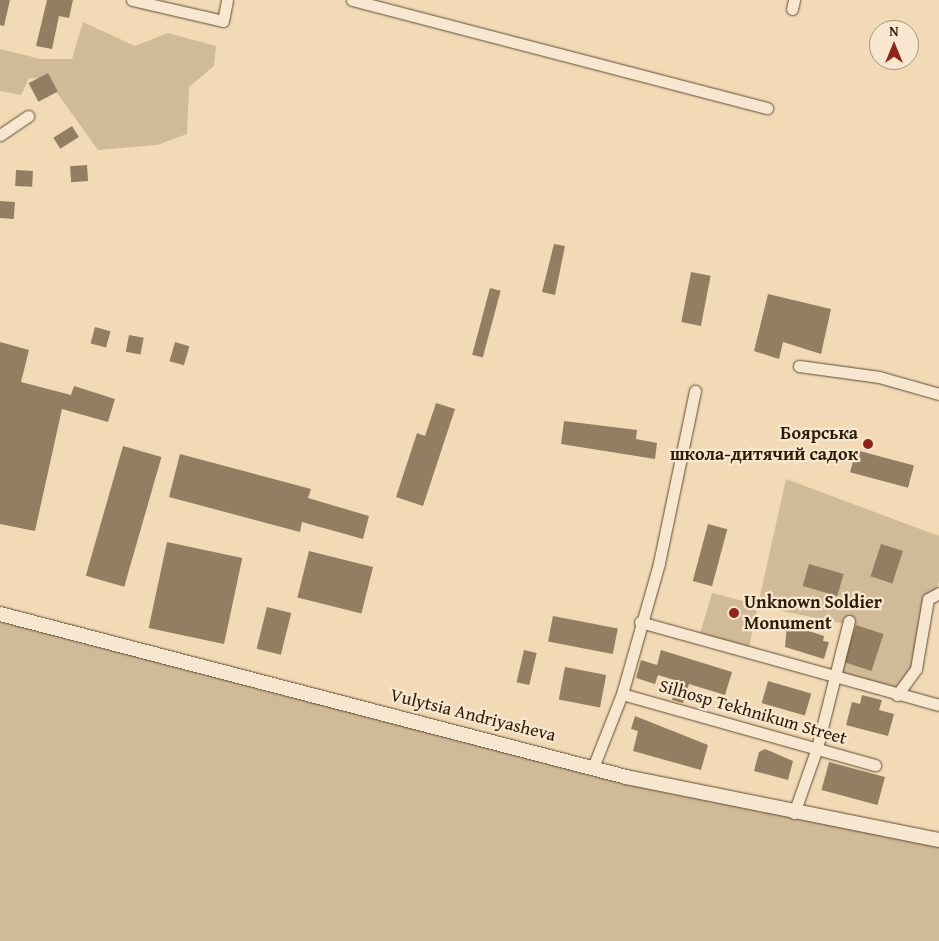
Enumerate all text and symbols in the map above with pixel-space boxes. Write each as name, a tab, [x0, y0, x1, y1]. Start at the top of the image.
north arrow	[869, 20, 919, 70]
text: N	[889, 21, 899, 41]
place label: Боярська школа-дитячий садок	[670, 423, 858, 466]
marker: Боярська школа-дитячий садок	[862, 438, 874, 450]
place label: Unknown Soldier Monument	[744, 592, 882, 634]
marker: Unknown Soldier Monument	[728, 607, 740, 619]
street label: Silhosp Tekhnikum Street	[657, 675, 849, 749]
street label: Vulytsia Andriyasheva	[388, 684, 558, 746]

